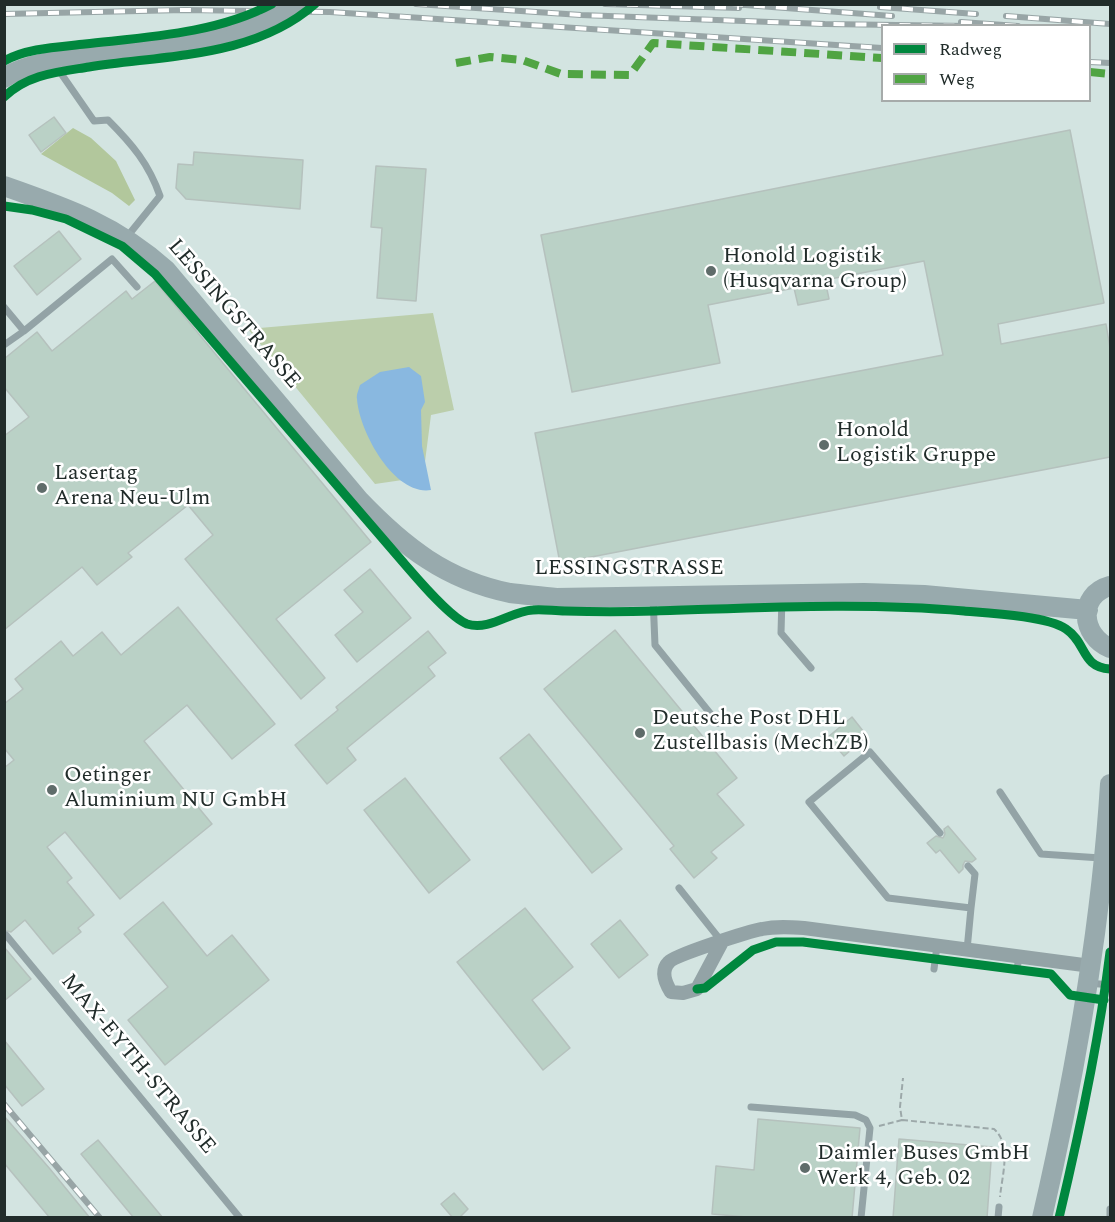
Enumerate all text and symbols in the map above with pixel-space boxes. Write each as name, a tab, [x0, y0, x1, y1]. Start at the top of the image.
legend	[881, 24, 1091, 102]
text: Radweg	[939, 36, 1002, 63]
text: Weg	[939, 66, 975, 93]
street label: LESSINGSTRASSE	[161, 235, 305, 395]
place label: Honold Logistik (Husqvarna Group)	[723, 245, 907, 296]
marker: Honold Logistik (Husqvarna Group)	[704, 264, 718, 278]
place label: Honold Logistik Gruppe	[836, 419, 996, 470]
marker: Honold Logistik Gruppe	[817, 438, 831, 452]
place label: Lasertag Arena Neu-Ulm	[54, 462, 210, 514]
marker: Lasertag Arena Neu-Ulm	[35, 481, 49, 495]
street label: LESSINGSTRASSE	[534, 557, 724, 583]
place label: Deutsche Post DHL Zustellbasis (MechZB)	[652, 707, 869, 758]
marker: Deutsche Post DHL Zustellbasis (MechZB)	[633, 726, 647, 740]
place label: Oetinger Aluminium NU GmbH	[64, 764, 287, 816]
marker: Oetinger Aluminium NU GmbH	[45, 783, 59, 797]
street label: MAX-EYTH-STRASSE	[54, 970, 220, 1160]
place label: Daimler Buses GmbH Werk 4, Geb. 02	[817, 1142, 1030, 1194]
marker: Daimler Buses GmbH Werk 4, Geb. 02	[798, 1161, 812, 1175]

